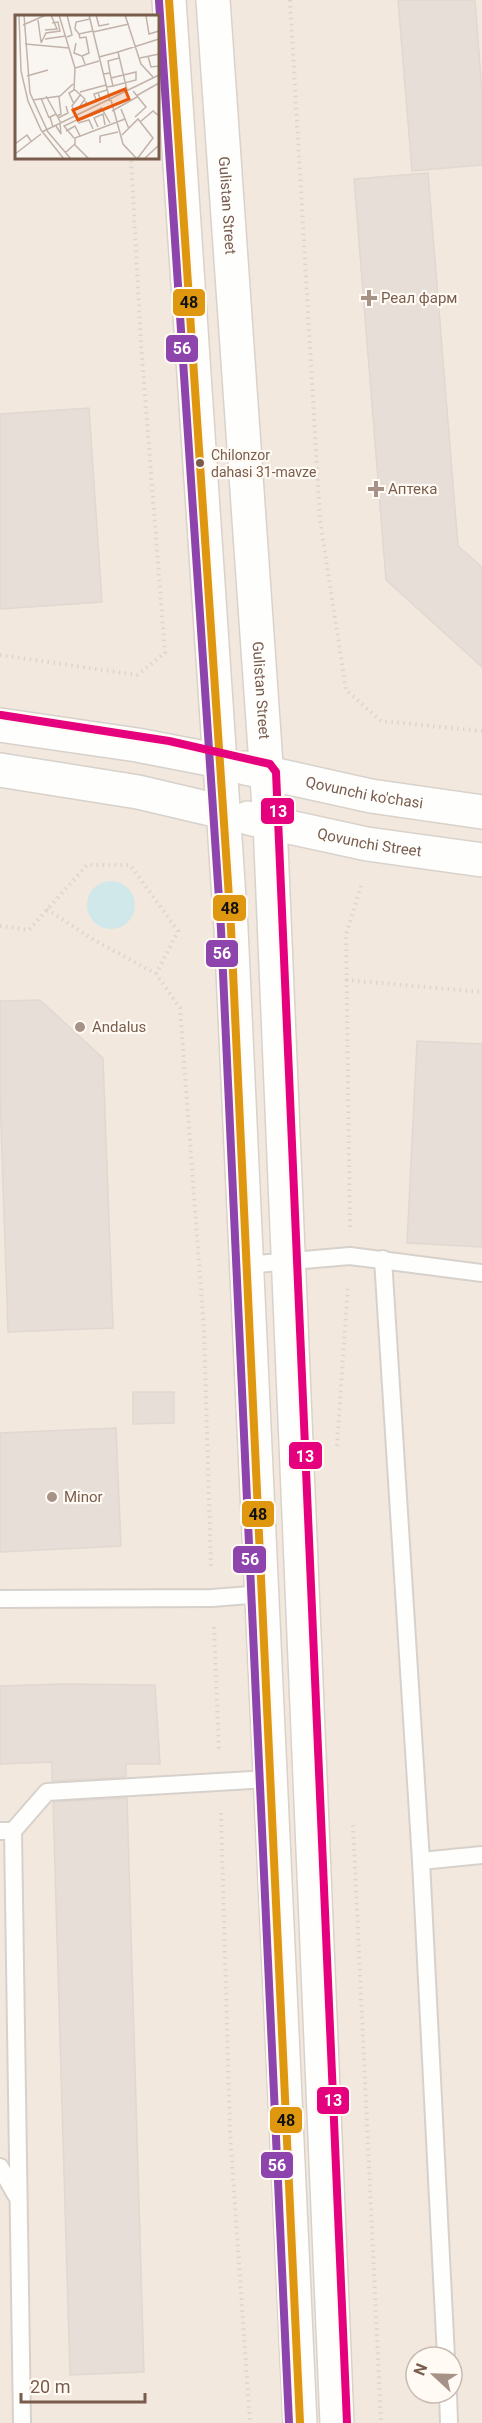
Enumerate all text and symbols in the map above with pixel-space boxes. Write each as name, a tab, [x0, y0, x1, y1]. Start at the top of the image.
inset map	[15, 15, 159, 159]
street label: Gulistan Street	[215, 156, 240, 255]
line badge: 48	[172, 288, 206, 317]
place label: Реал фарм	[381, 289, 457, 307]
marker: Реал фарм	[362, 291, 376, 305]
text: 48	[180, 293, 198, 312]
line badge: 56	[165, 334, 199, 363]
text: 56	[173, 339, 191, 358]
place label: Chilonzor dahasi 31-mavze	[211, 447, 316, 480]
marker: Chilonzor dahasi 31-mavze	[194, 457, 206, 469]
place label: Аптека	[388, 480, 437, 498]
marker: Аптека	[369, 482, 383, 496]
street label: Gulistan Street	[248, 641, 273, 740]
street label: Qovunchi ko'chasi	[304, 773, 424, 812]
line badge: 13	[260, 797, 295, 825]
text: 13	[269, 802, 287, 821]
street label: Qovunchi Street	[316, 824, 423, 861]
line badge: 48	[212, 894, 247, 922]
text: 48	[221, 899, 239, 918]
line badge: 56	[205, 939, 239, 968]
text: 56	[213, 944, 231, 963]
place label: Andalus	[92, 1018, 146, 1036]
marker: Andalus	[73, 1020, 87, 1034]
line badge: 13	[288, 1441, 323, 1470]
text: 13	[296, 1447, 314, 1466]
place label: Minor	[64, 1488, 103, 1506]
marker: Minor	[45, 1490, 59, 1504]
line badge: 48	[241, 1500, 275, 1528]
text: 48	[249, 1505, 267, 1524]
line badge: 56	[232, 1545, 267, 1574]
text: 56	[241, 1550, 259, 1569]
line badge: 13	[316, 2086, 350, 2115]
text: 13	[324, 2091, 342, 2110]
line badge: 48	[269, 2106, 303, 2134]
text: 48	[277, 2111, 295, 2130]
line badge: 56	[260, 2151, 294, 2179]
text: 56	[268, 2156, 286, 2175]
north arrow	[404, 2345, 464, 2405]
text: N	[410, 2361, 431, 2378]
scale bar	[21, 2366, 146, 2404]
text: 20 m	[30, 2376, 70, 2397]

